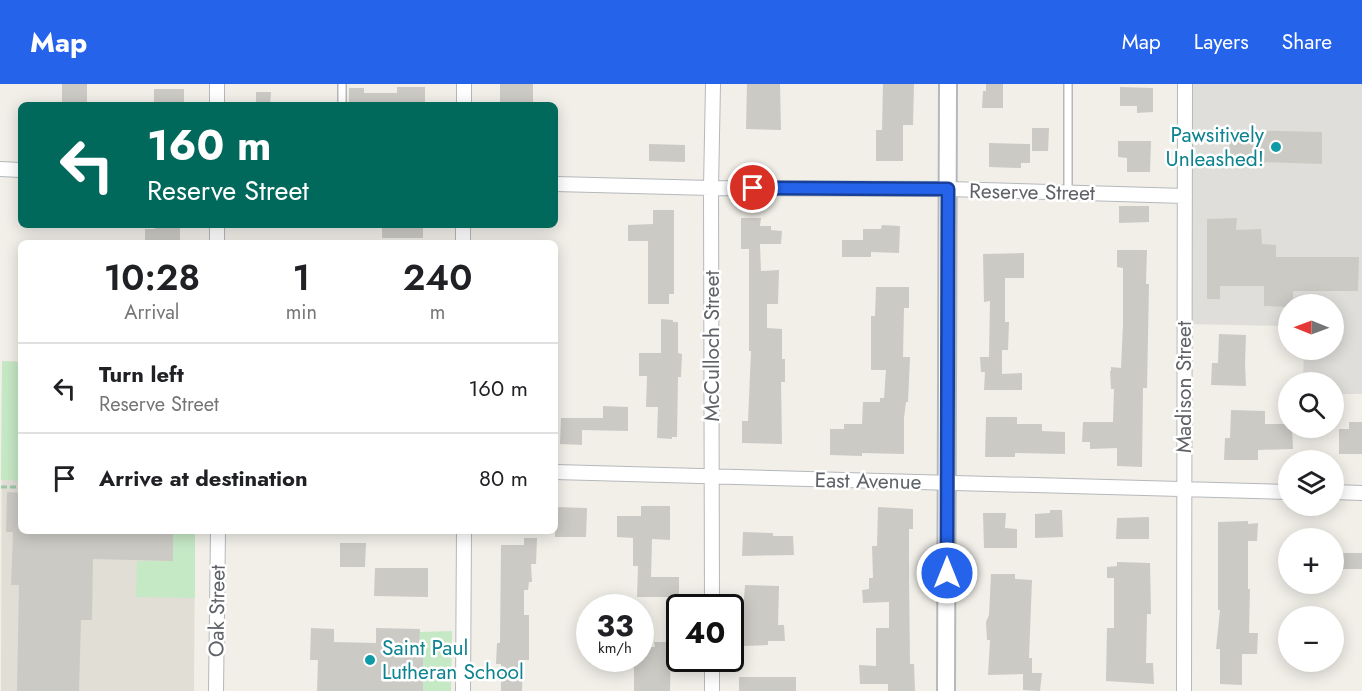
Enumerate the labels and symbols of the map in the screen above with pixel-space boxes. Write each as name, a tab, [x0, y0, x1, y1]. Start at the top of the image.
place label: Pawsitively Unleashed!	[1166, 120, 1265, 174]
marker: Pawsitively Unleashed!	[1269, 140, 1283, 154]
pin	[727, 162, 778, 213]
street label: Reserve Street	[969, 176, 1095, 208]
street label: McCulloch Street	[697, 270, 727, 422]
north arrow	[1278, 294, 1344, 360]
street label: Madison Street	[1169, 321, 1199, 453]
street label: East Avenue	[814, 465, 922, 497]
position arrow	[915, 541, 979, 605]
street label: Oak Street	[201, 565, 233, 657]
speed limit sign: 40	[666, 594, 744, 672]
place label: Saint Paul Lutheran School	[382, 633, 524, 687]
marker: Saint Paul Lutheran School	[363, 653, 377, 667]

